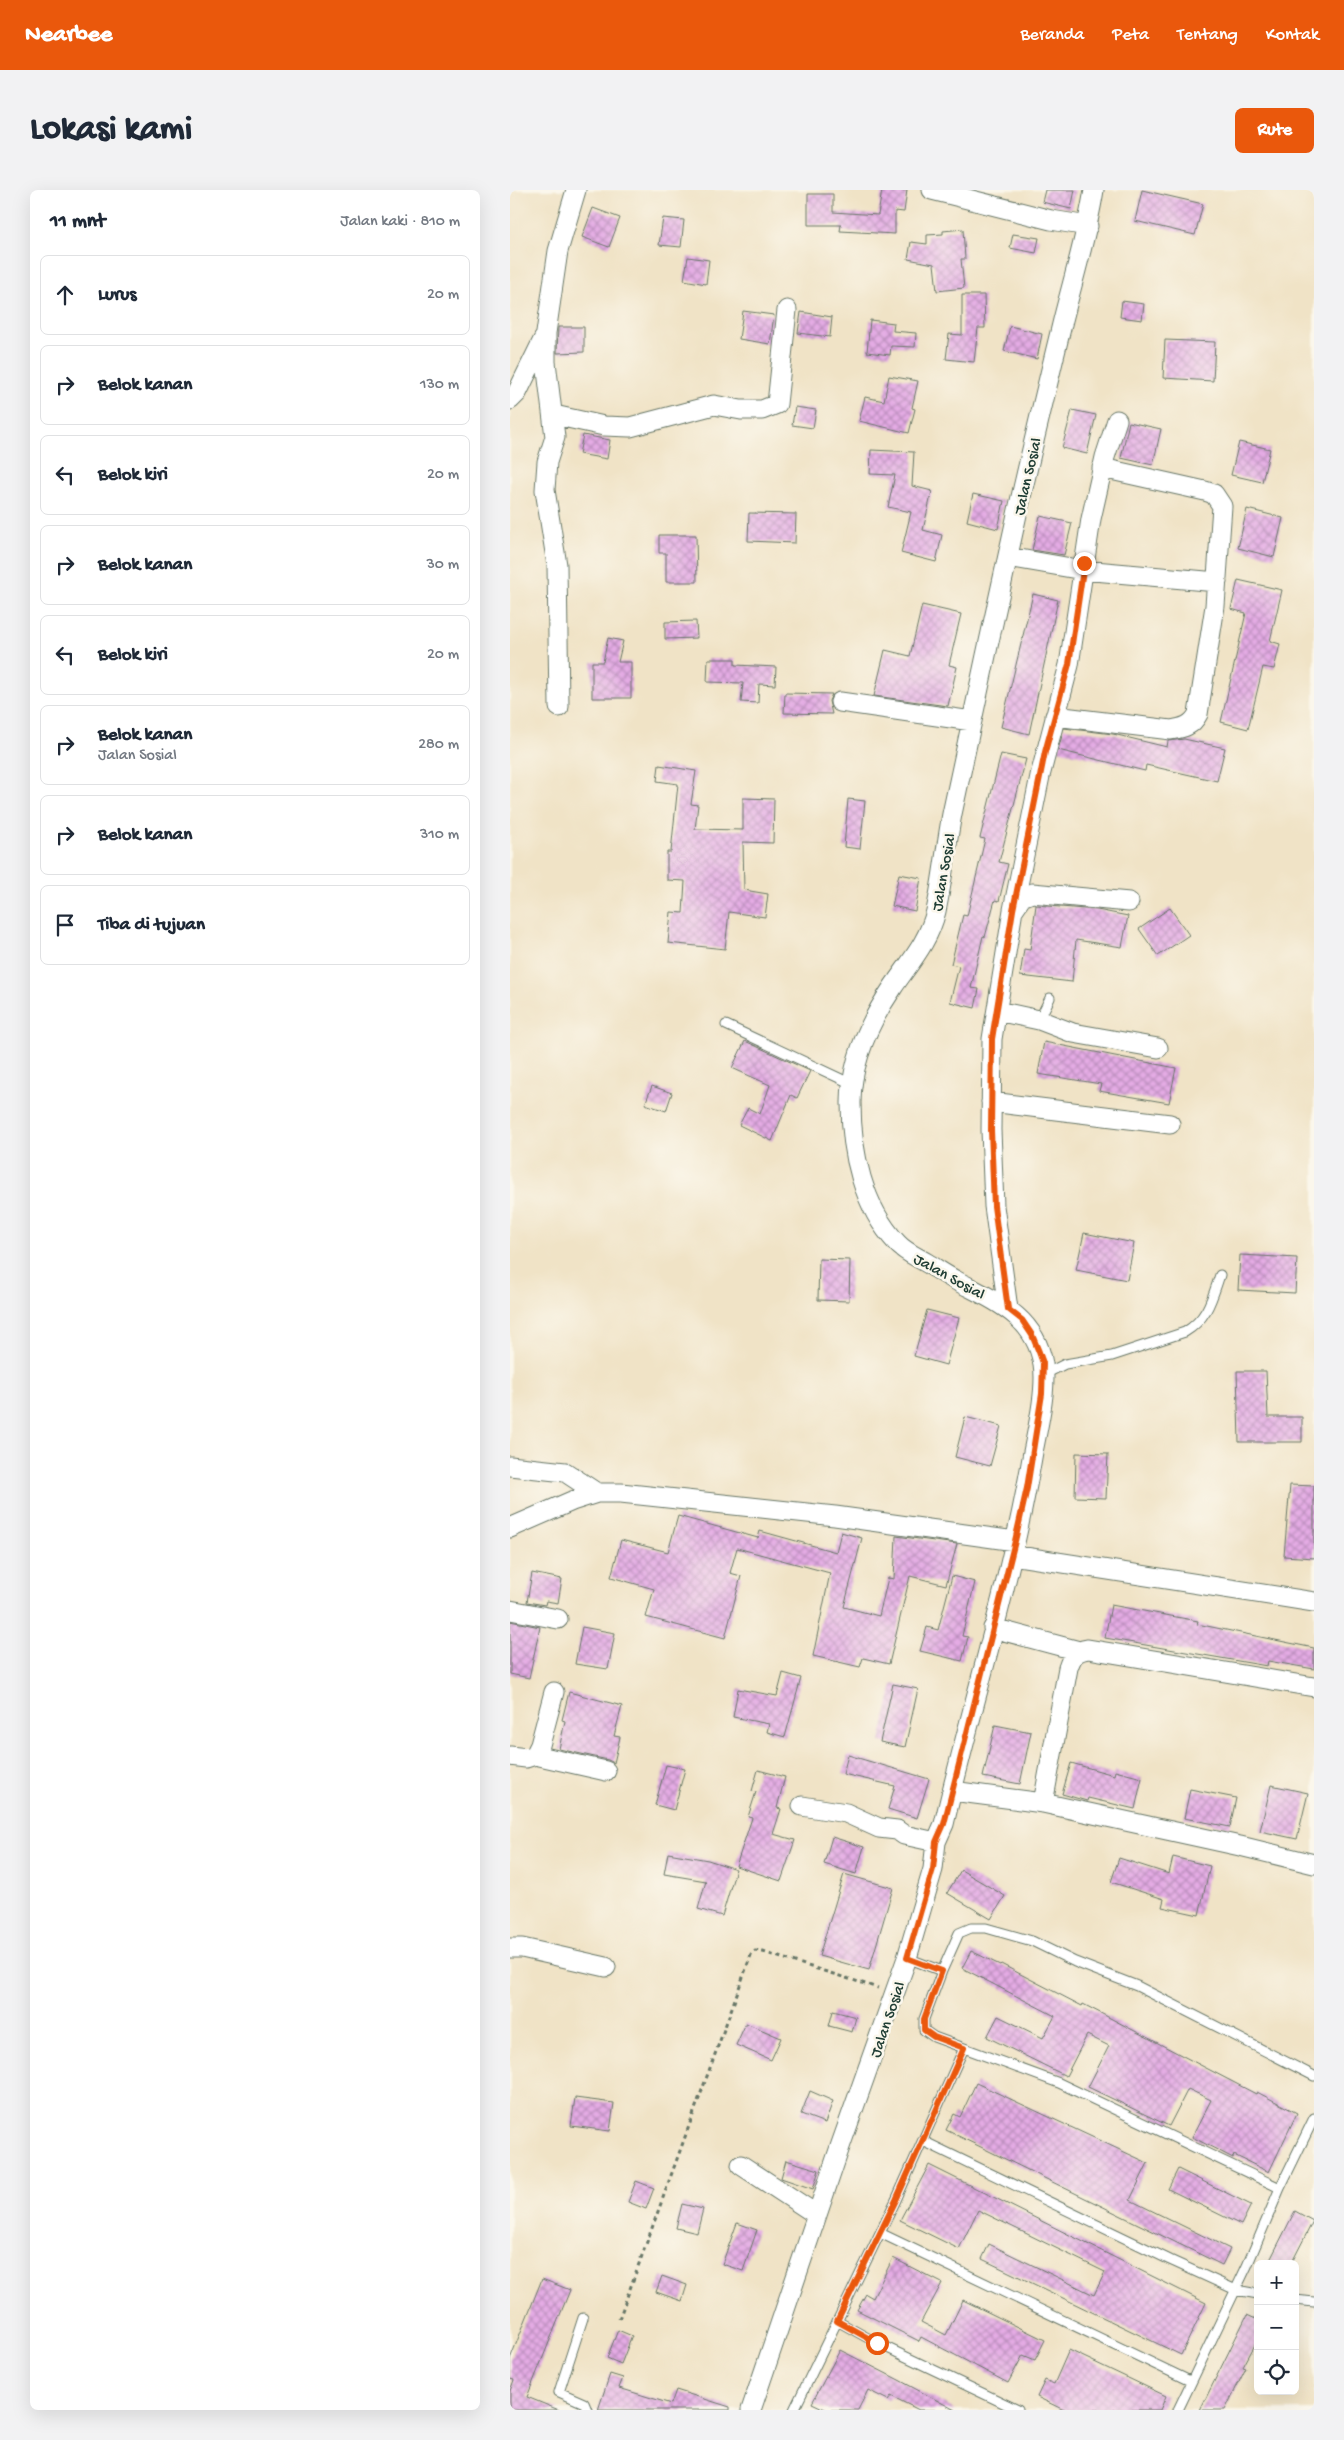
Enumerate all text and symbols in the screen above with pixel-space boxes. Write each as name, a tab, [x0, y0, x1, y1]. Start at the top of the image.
text: Nearbee	[25, 21, 112, 50]
text: Beranda	[1020, 25, 1084, 46]
text: Peta	[1112, 25, 1149, 46]
text: Tentang	[1177, 25, 1238, 46]
text: Kontak	[1266, 25, 1319, 46]
button: Rute	[1235, 108, 1314, 153]
text: Lokasi kami	[30, 110, 192, 151]
text: 11 mnt	[50, 210, 105, 235]
text: Jalan kaki · 810 m	[340, 213, 460, 232]
icon: ahead	[51, 281, 79, 309]
text: Lurus	[98, 284, 137, 307]
text: 20 m	[427, 286, 459, 305]
icon: right	[51, 371, 79, 399]
text: Belok kanan	[98, 374, 192, 397]
text: 130 m	[420, 376, 459, 395]
street label: Jalan Sosial	[1011, 436, 1048, 517]
icon: left	[51, 461, 79, 489]
text: Belok kiri	[98, 464, 168, 487]
text: 20 m	[427, 466, 459, 485]
icon: right	[51, 551, 79, 579]
route end	[1073, 552, 1096, 575]
text: Belok kanan	[98, 554, 192, 577]
text: 30 m	[426, 556, 459, 575]
icon: left	[51, 641, 79, 669]
text: Belok kiri	[98, 644, 168, 667]
text: 20 m	[427, 646, 459, 665]
text: Belok kanan	[98, 724, 192, 747]
icon: right	[51, 731, 79, 759]
text: 280 m	[418, 736, 459, 755]
text: Jalan Sosial	[98, 747, 177, 766]
icon: right	[51, 821, 79, 849]
text: Belok kanan	[98, 824, 192, 847]
text: 310 m	[420, 826, 459, 845]
street label: Jalan Sosial	[929, 832, 962, 913]
icon: arrive	[51, 911, 79, 939]
text: Tiba di tujuan	[98, 914, 205, 937]
street label: Jalan Sosial	[909, 1251, 987, 1305]
street label: Jalan Sosial	[868, 1980, 911, 2060]
map controls	[1254, 2260, 1299, 2395]
button: +	[1254, 2260, 1299, 2305]
button: −	[1254, 2305, 1299, 2350]
route start	[866, 2332, 889, 2355]
button: locate	[1254, 2350, 1299, 2395]

